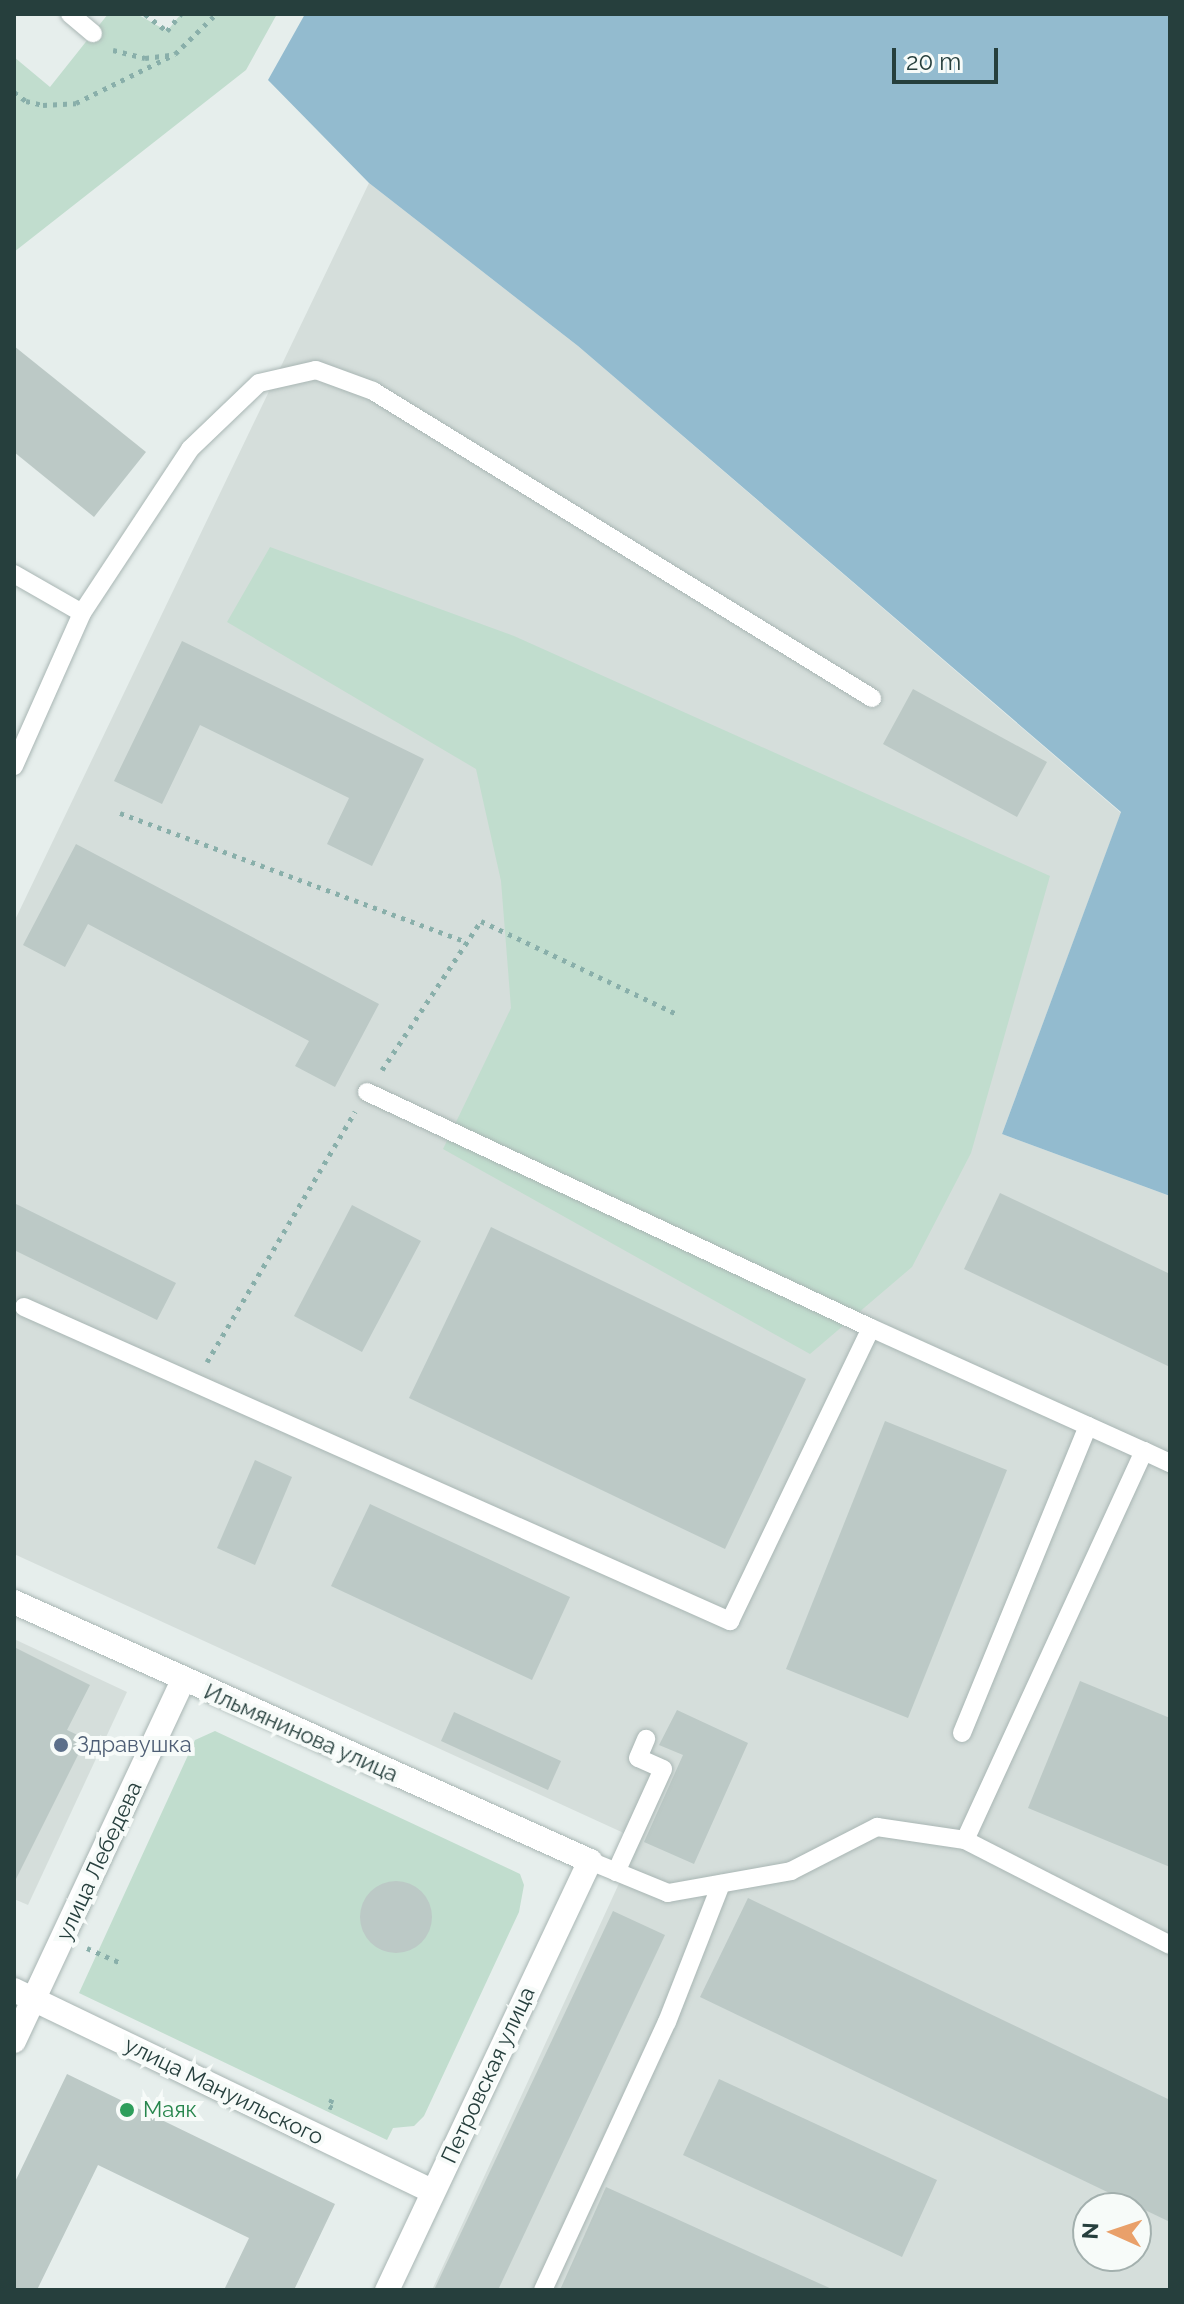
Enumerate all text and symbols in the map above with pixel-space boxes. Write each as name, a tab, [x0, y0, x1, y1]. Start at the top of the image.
scale bar	[896, 32, 1002, 82]
text: 20 m	[906, 47, 961, 76]
street label: Ильмянинова улица	[200, 1678, 402, 1788]
place label: Здравушка	[77, 1732, 192, 1758]
marker: Здравушка	[52, 1736, 70, 1754]
street label: улица Лебедева	[51, 1777, 147, 1945]
street label: Петровская улица	[435, 1982, 541, 2168]
street label: улица Мануильского	[120, 2031, 328, 2151]
place label: Маяк	[143, 2097, 197, 2123]
marker: Маяк	[118, 2101, 136, 2119]
north arrow	[1072, 2192, 1152, 2272]
text: N	[1077, 2222, 1103, 2240]

